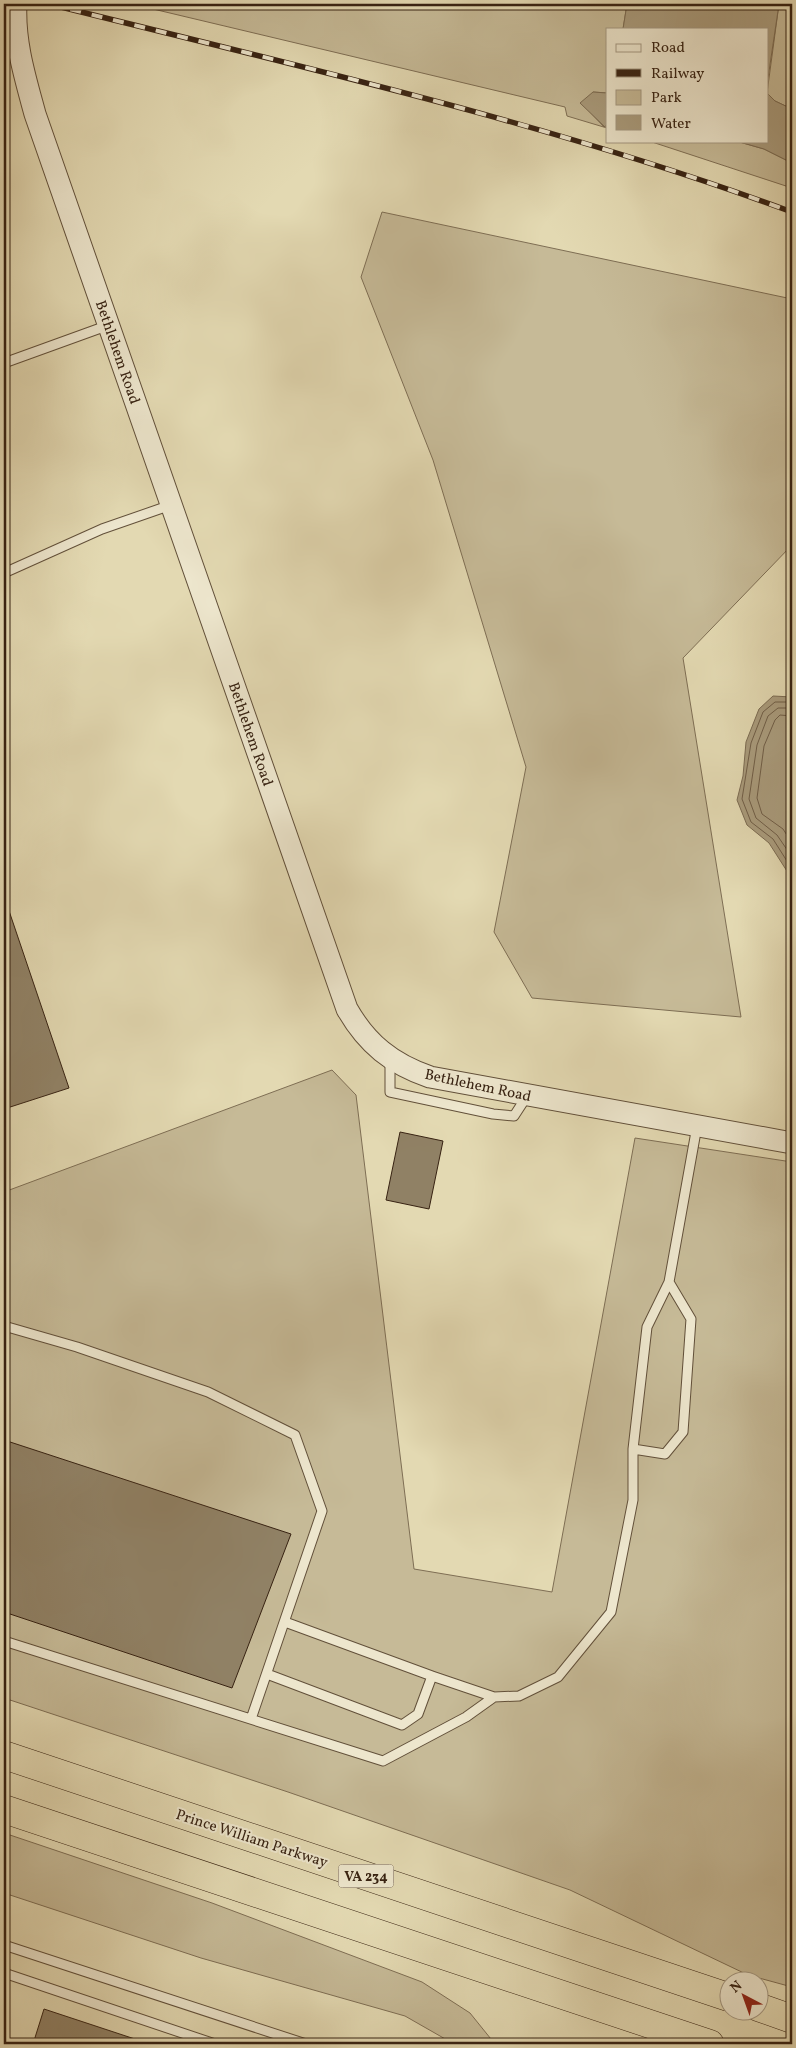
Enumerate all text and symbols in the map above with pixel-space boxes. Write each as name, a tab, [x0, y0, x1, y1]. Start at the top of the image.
legend	[606, 28, 768, 142]
text: Road	[651, 38, 685, 59]
text: Railway	[651, 64, 704, 85]
text: Park	[651, 88, 682, 109]
text: Water	[651, 114, 691, 135]
street label: Bethlehem Road	[89, 298, 144, 407]
street label: Bethlehem Road	[222, 680, 277, 789]
street label: Bethlehem Road	[422, 1065, 533, 1108]
street label: Prince William Parkway	[173, 1805, 330, 1874]
road number: VA 234	[338, 1864, 394, 1888]
north arrow	[718, 1970, 768, 2020]
text: N	[726, 1977, 747, 1998]

